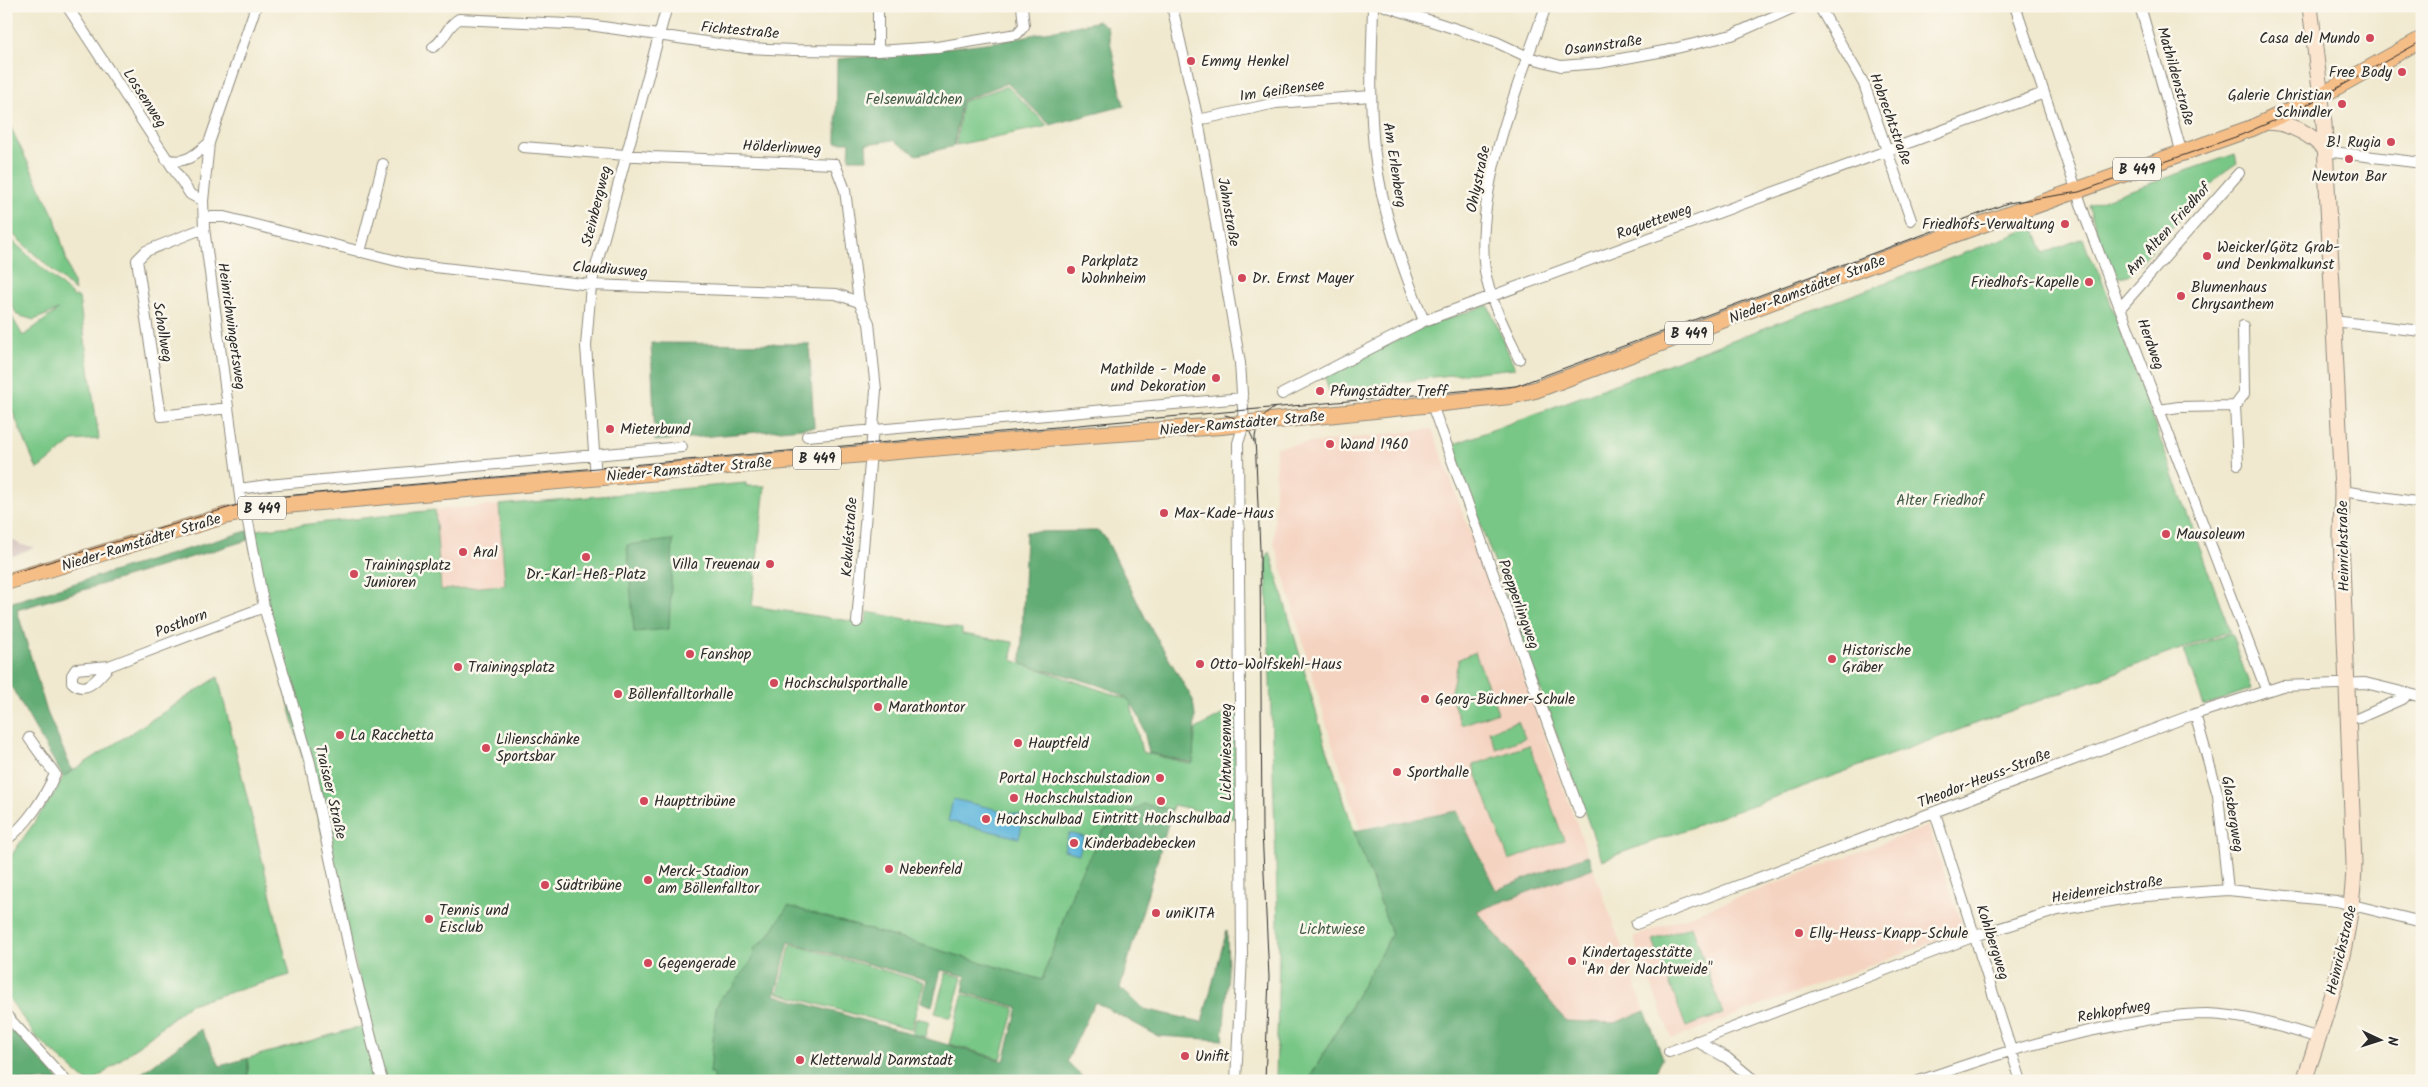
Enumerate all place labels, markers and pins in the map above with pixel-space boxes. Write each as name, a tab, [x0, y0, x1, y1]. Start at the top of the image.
place label: Casa del Mundo	[2259, 27, 2360, 51]
marker: Casa del Mundo	[2364, 32, 2376, 44]
place label: Emmy Henkel	[1201, 50, 1289, 74]
marker: Emmy Henkel	[1185, 55, 1197, 67]
place label: Free Body	[2329, 61, 2393, 85]
marker: Free Body	[2396, 66, 2408, 78]
place label: Galerie Christian Schindler	[2228, 84, 2333, 125]
marker: Galerie Christian Schindler	[2336, 98, 2348, 110]
place label: B! Rugia	[2326, 131, 2381, 155]
marker: B! Rugia	[2385, 136, 2397, 148]
marker: Newton Bar	[2343, 153, 2355, 165]
place label: Newton Bar	[2311, 165, 2388, 189]
place label: Friedhofs-Verwaltung	[1922, 213, 2055, 237]
marker: Friedhofs-Verwaltung	[2059, 218, 2071, 230]
place label: Weicker/Götz Grab- und Denkmalkunst	[2217, 236, 2340, 277]
place label: Parkplatz Wohnheim	[1081, 250, 1146, 291]
marker: Weicker/Götz Grab- und Denkmalkunst	[2201, 250, 2213, 262]
marker: Parkplatz Wohnheim	[1065, 264, 1077, 276]
place label: Dr. Ernst Mayer	[1252, 267, 1355, 291]
place label: Friedhofs-Kapelle	[1971, 271, 2079, 295]
marker: Dr. Ernst Mayer	[1236, 272, 1248, 284]
marker: Friedhofs-Kapelle	[2083, 276, 2095, 288]
place label: Blumenhaus Chrysanthem	[2191, 276, 2274, 317]
marker: Blumenhaus Chrysanthem	[2175, 290, 2187, 302]
place label: Mathilde - Mode und Dekoration	[1100, 358, 1206, 399]
marker: Mathilde - Mode und Dekoration	[1210, 372, 1222, 384]
place label: Pfungstädter Treff	[1330, 380, 1449, 404]
marker: Pfungstädter Treff	[1314, 385, 1326, 397]
place label: Mieterbund	[620, 418, 691, 442]
marker: Mieterbund	[604, 423, 616, 435]
place label: Wand 1960	[1340, 433, 1409, 457]
marker: Wand 1960	[1324, 438, 1336, 450]
place label: Max-Kade-Haus	[1174, 502, 1274, 526]
marker: Max-Kade-Haus	[1158, 507, 1170, 519]
place label: Mausoleum	[2176, 523, 2245, 547]
marker: Mausoleum	[2160, 528, 2172, 540]
place label: Aral	[473, 541, 498, 565]
marker: Aral	[457, 546, 469, 558]
marker: Dr.-Karl-Heß-Platz	[580, 551, 592, 563]
place label: Villa Treuenau	[672, 553, 760, 577]
place label: Trainingsplatz Junioren	[364, 554, 451, 595]
marker: Villa Treuenau	[764, 558, 776, 570]
place label: Dr.-Karl-Heß-Platz	[526, 563, 647, 587]
marker: Trainingsplatz Junioren	[348, 568, 360, 580]
place label: Historische Gräber	[1842, 639, 1911, 680]
place label: Fanshop	[700, 643, 751, 667]
marker: Fanshop	[684, 648, 696, 660]
place label: Otto-Wolfskehl-Haus	[1210, 653, 1342, 677]
marker: Historische Gräber	[1826, 653, 1838, 665]
place label: Trainingsplatz	[468, 656, 555, 680]
marker: Otto-Wolfskehl-Haus	[1194, 658, 1206, 670]
marker: Trainingsplatz	[452, 661, 464, 673]
place label: Hochschulsporthalle	[784, 672, 908, 696]
marker: Hochschulsporthalle	[768, 677, 780, 689]
place label: Böllenfalltorhalle	[628, 683, 733, 707]
marker: Böllenfalltorhalle	[612, 688, 624, 700]
place label: Georg-Büchner-Schule	[1435, 688, 1575, 712]
marker: Georg-Büchner-Schule	[1419, 693, 1431, 705]
place label: Marathontor	[888, 696, 966, 720]
marker: Marathontor	[872, 701, 884, 713]
place label: La Racchetta	[350, 724, 434, 748]
place label: Lilienschänke Sportsbar	[496, 728, 580, 769]
marker: La Racchetta	[334, 729, 346, 741]
place label: Hauptfeld	[1028, 732, 1089, 756]
marker: Hauptfeld	[1012, 737, 1024, 749]
marker: Lilienschänke Sportsbar	[480, 742, 492, 754]
place label: Sporthalle	[1407, 761, 1469, 785]
marker: Sporthalle	[1391, 766, 1403, 778]
place label: Portal Hochschulstadion	[999, 767, 1150, 791]
marker: Portal Hochschulstadion	[1154, 772, 1166, 784]
place label: Hochschulstadion	[1024, 787, 1133, 811]
place label: Haupttribüne	[654, 790, 736, 814]
marker: Hochschulstadion	[1008, 792, 1020, 804]
marker: Haupttribüne	[638, 795, 650, 807]
marker: Eintritt Hochschulbad	[1155, 795, 1167, 807]
place label: Eintritt Hochschulbad	[1092, 807, 1231, 831]
place label: Hochschulbad	[996, 808, 1082, 832]
marker: Hochschulbad	[980, 813, 992, 825]
place label: Kinderbadebecken	[1084, 832, 1196, 856]
marker: Kinderbadebecken	[1068, 837, 1080, 849]
place label: Nebenfeld	[899, 858, 963, 882]
place label: Merck-Stadion am Böllenfalltor	[658, 860, 760, 901]
marker: Nebenfeld	[883, 863, 895, 875]
place label: Südtribüne	[555, 874, 622, 898]
marker: Merck-Stadion am Böllenfalltor	[642, 874, 654, 886]
marker: Südtribüne	[539, 879, 551, 891]
place label: Tennis und Eisclub	[439, 899, 509, 940]
place label: uniKITA	[1166, 902, 1215, 926]
marker: uniKITA	[1150, 907, 1162, 919]
marker: Tennis und Eisclub	[423, 913, 435, 925]
place label: Elly-Heuss-Knapp-Schule	[1809, 922, 1968, 946]
marker: Elly-Heuss-Knapp-Schule	[1793, 927, 1805, 939]
place label: Kindertagesstätte "An der Nachtweide"	[1582, 941, 1713, 982]
place label: Gegengerade	[658, 952, 736, 976]
marker: Kindertagesstätte "An der Nachtweide"	[1566, 955, 1578, 967]
marker: Gegengerade	[642, 957, 654, 969]
place label: Unifit	[1195, 1045, 1229, 1069]
place label: Kletterwald Darmstadt	[810, 1049, 953, 1073]
marker: Unifit	[1179, 1050, 1191, 1062]
marker: Kletterwald Darmstadt	[794, 1054, 806, 1066]

